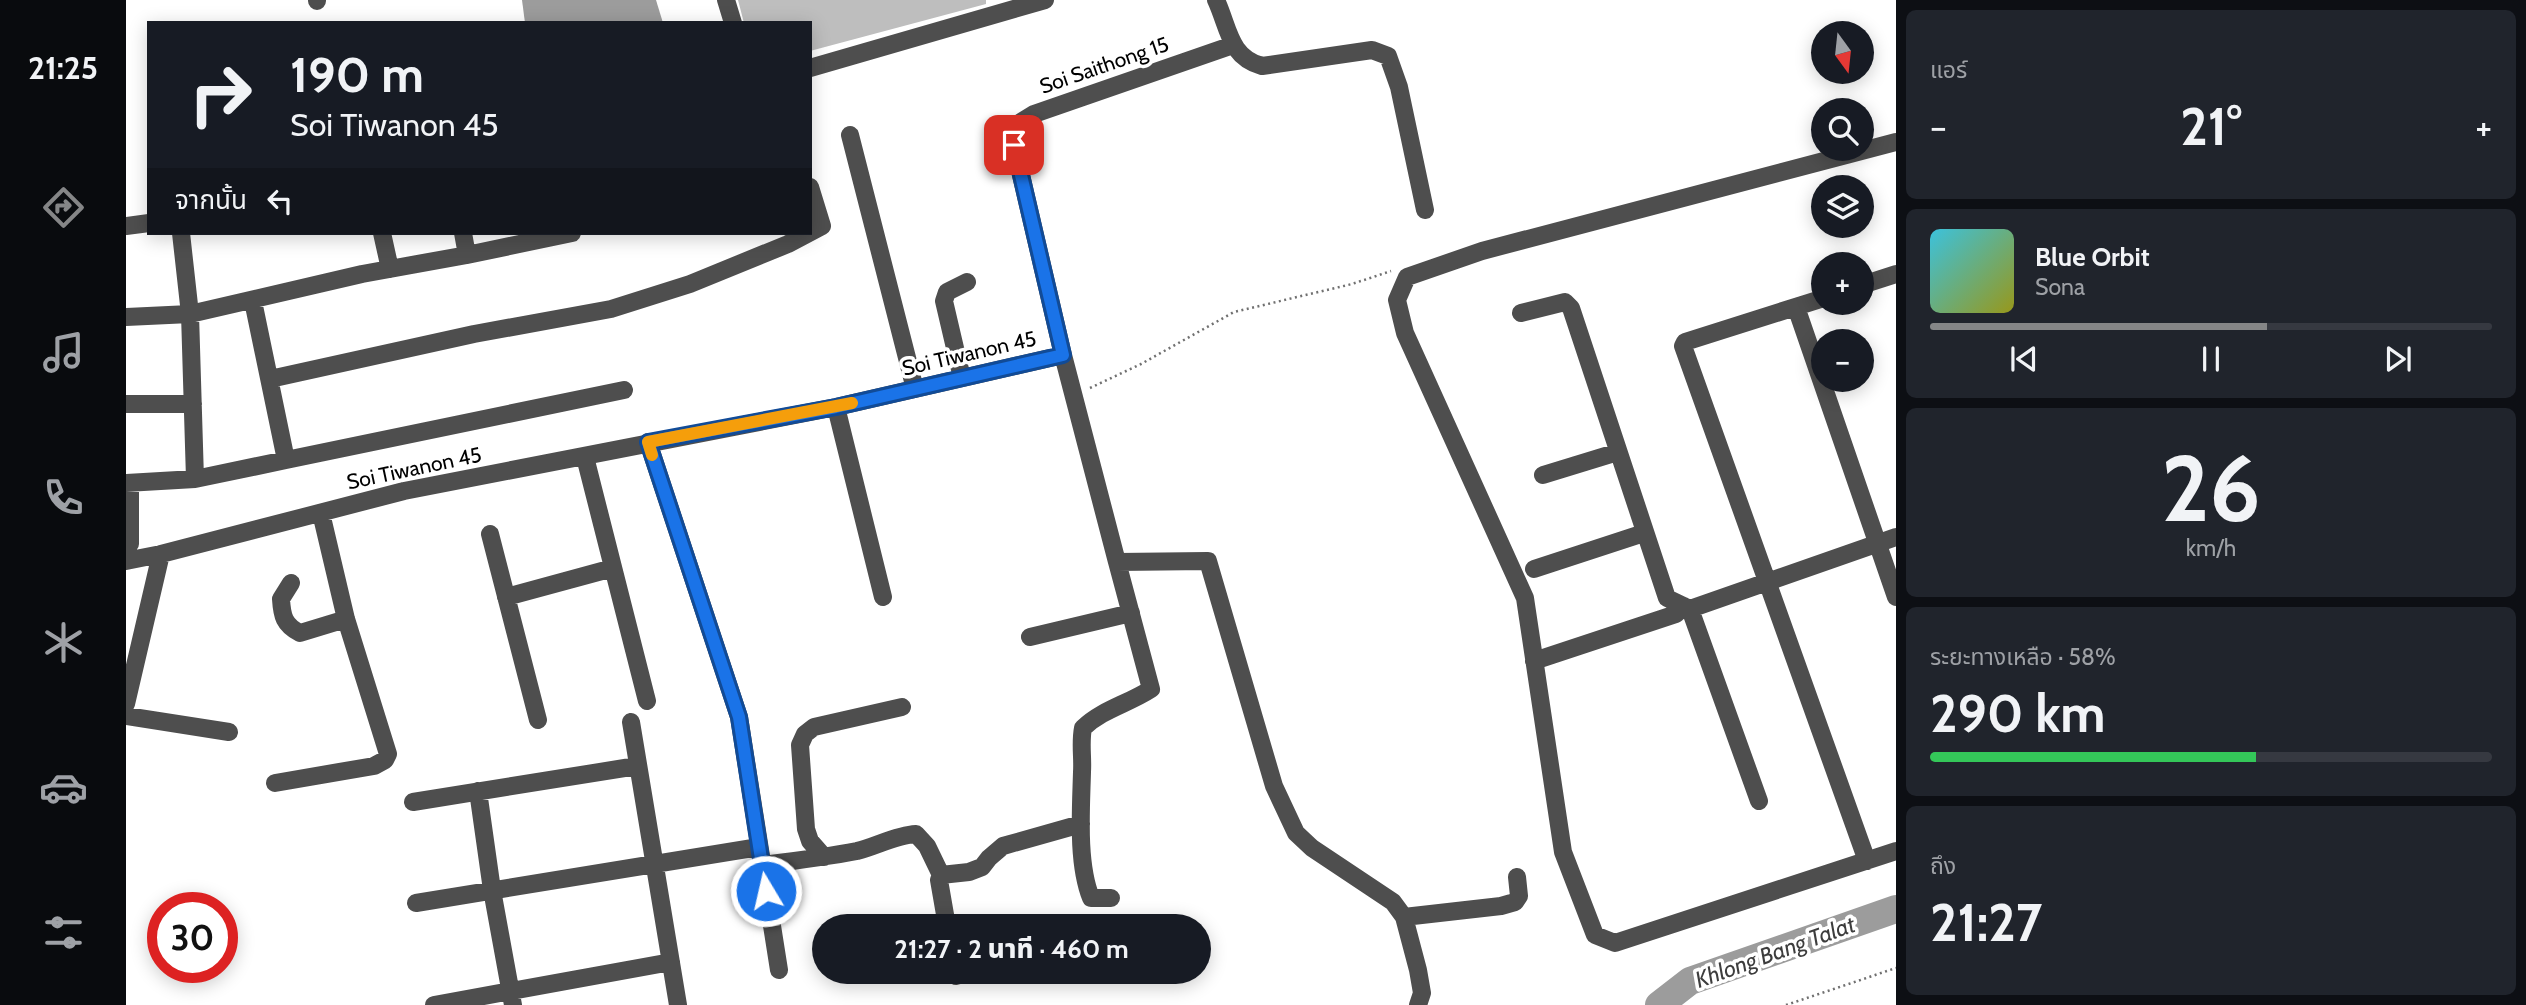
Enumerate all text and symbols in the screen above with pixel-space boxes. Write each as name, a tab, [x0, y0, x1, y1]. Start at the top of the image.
north arrow	[1811, 21, 1874, 84]
map controls	[1811, 21, 1874, 392]
street label: Soi Saithong 15	[1036, 31, 1172, 99]
text: 190 m	[290, 45, 424, 104]
text: 21:25	[28, 48, 98, 87]
icon: right	[175, 49, 266, 140]
text: แอร์	[1930, 56, 1967, 84]
text: 21°	[2180, 95, 2242, 158]
button: search	[1811, 98, 1874, 161]
text: −	[1930, 103, 1947, 150]
text: +	[2475, 103, 2492, 150]
text: Soi Tiwanon 45	[290, 105, 499, 144]
pin	[984, 115, 1044, 175]
icon: arrive	[995, 126, 1033, 164]
button: layers	[1811, 175, 1874, 238]
icon: left	[261, 182, 299, 220]
icon: directions	[39, 183, 88, 232]
text: จากนั้น	[175, 184, 247, 216]
text: Blue Orbit	[2035, 241, 2150, 273]
button: +	[1811, 252, 1874, 315]
text: Sona	[2035, 273, 2085, 301]
street label: Soi Tiwanon 45	[899, 325, 1039, 381]
icon: music	[39, 328, 88, 377]
button: −	[1811, 329, 1874, 392]
icon: previous	[2005, 340, 2043, 378]
icon: pause	[2192, 340, 2230, 378]
icon: next	[2379, 340, 2417, 378]
text: 26	[2161, 433, 2261, 544]
street label: Soi Tiwanon 45	[344, 442, 484, 494]
icon: phone	[39, 473, 88, 522]
text: km/h	[2186, 534, 2236, 562]
icon: climate	[39, 618, 88, 667]
text: ระยะทางเหลือ · 58%	[1930, 643, 2116, 671]
text: 290 km	[1930, 682, 2106, 745]
icon: car	[39, 763, 88, 812]
text: ถึง	[1930, 852, 1956, 880]
position arrow	[729, 854, 803, 928]
text: 21:27	[1930, 891, 2042, 954]
speed limit sign: 30	[147, 892, 238, 983]
icon: filters	[39, 908, 88, 957]
water label: Khlong Bang Talat	[1691, 910, 1860, 994]
text: 21:27 · 2 นาที · 460 m	[894, 933, 1129, 965]

